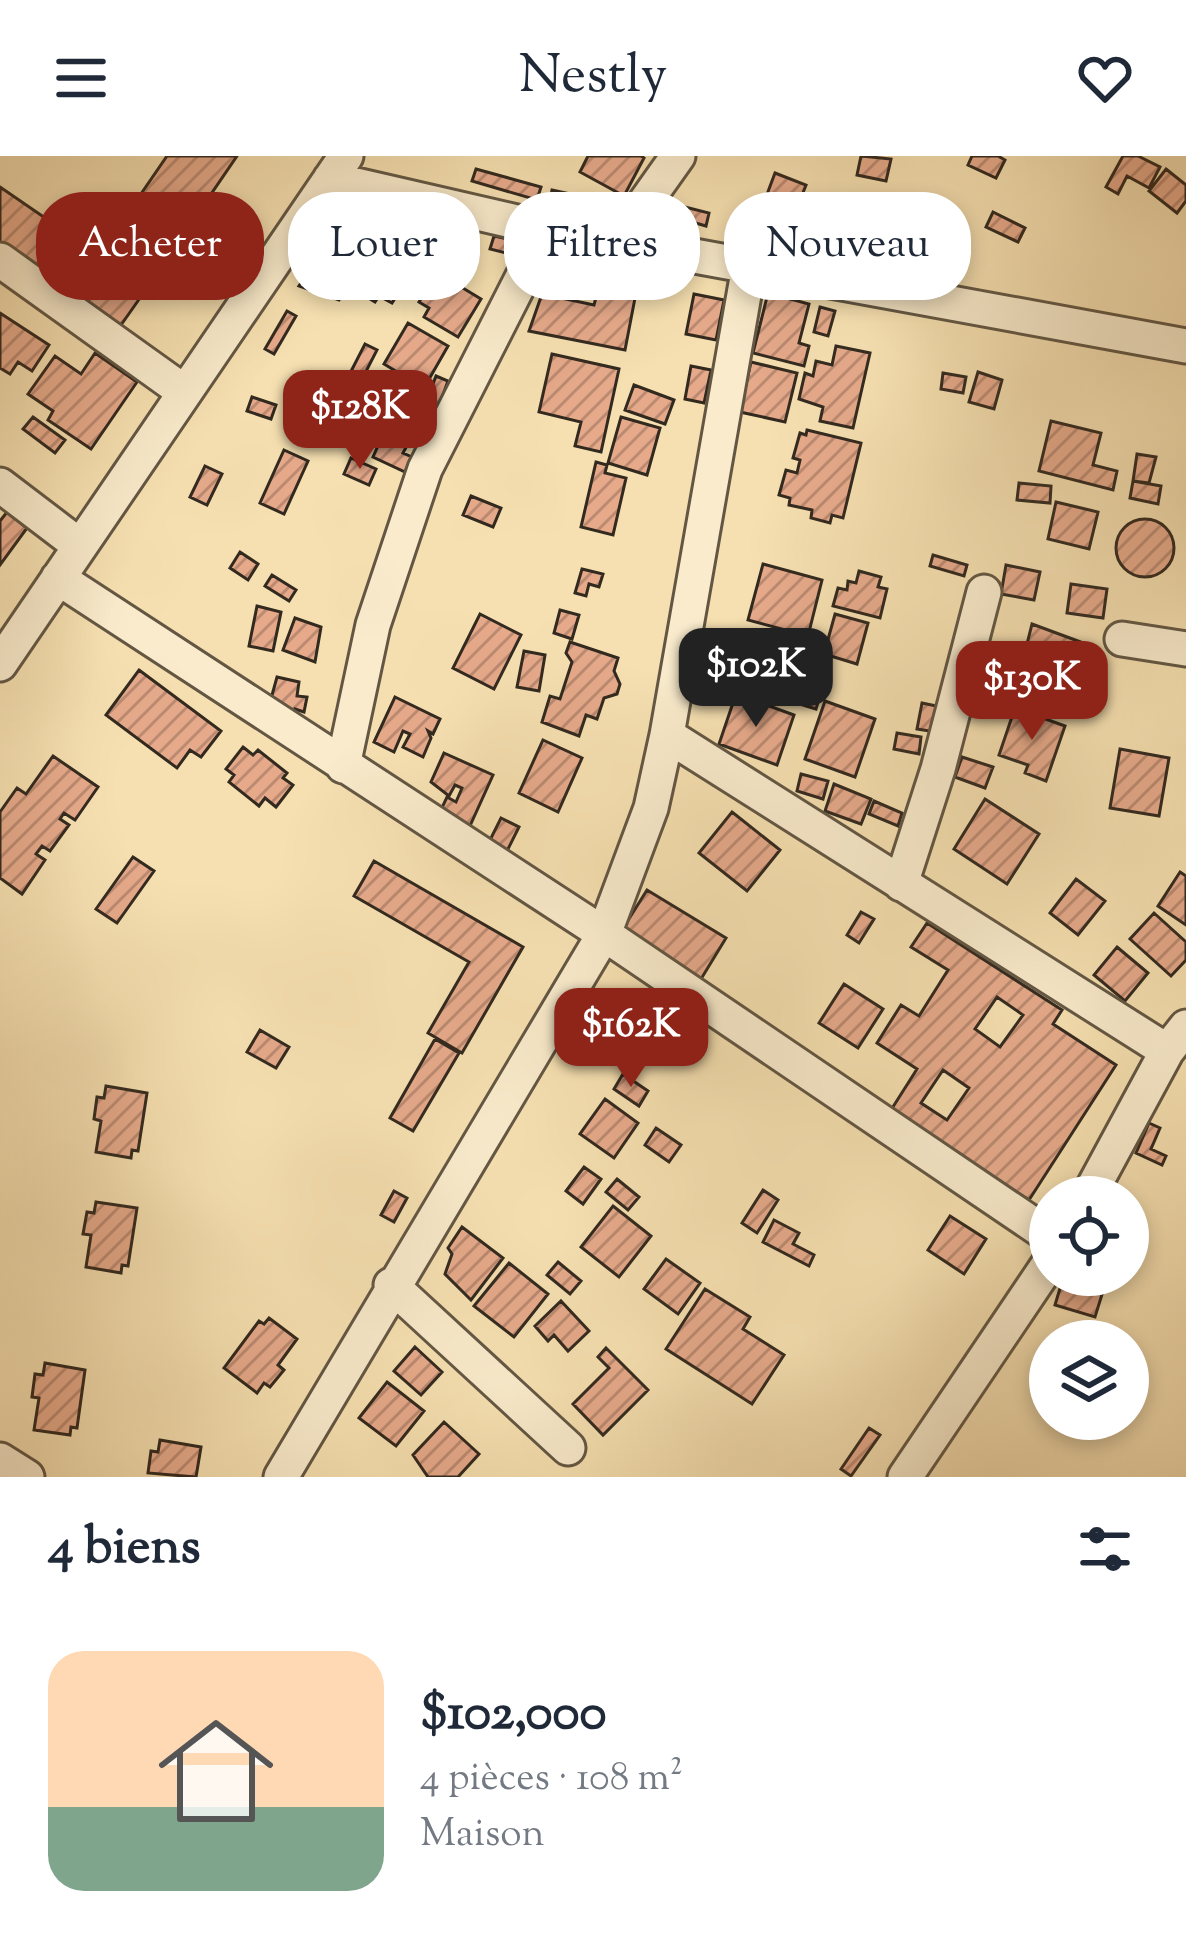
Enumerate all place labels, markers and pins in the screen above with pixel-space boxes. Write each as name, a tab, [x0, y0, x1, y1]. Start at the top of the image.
pin: $128K	[276, 370, 444, 472]
pin: $102K	[672, 628, 840, 730]
pin: $130K	[948, 641, 1116, 743]
pin: $162K	[547, 988, 715, 1090]

